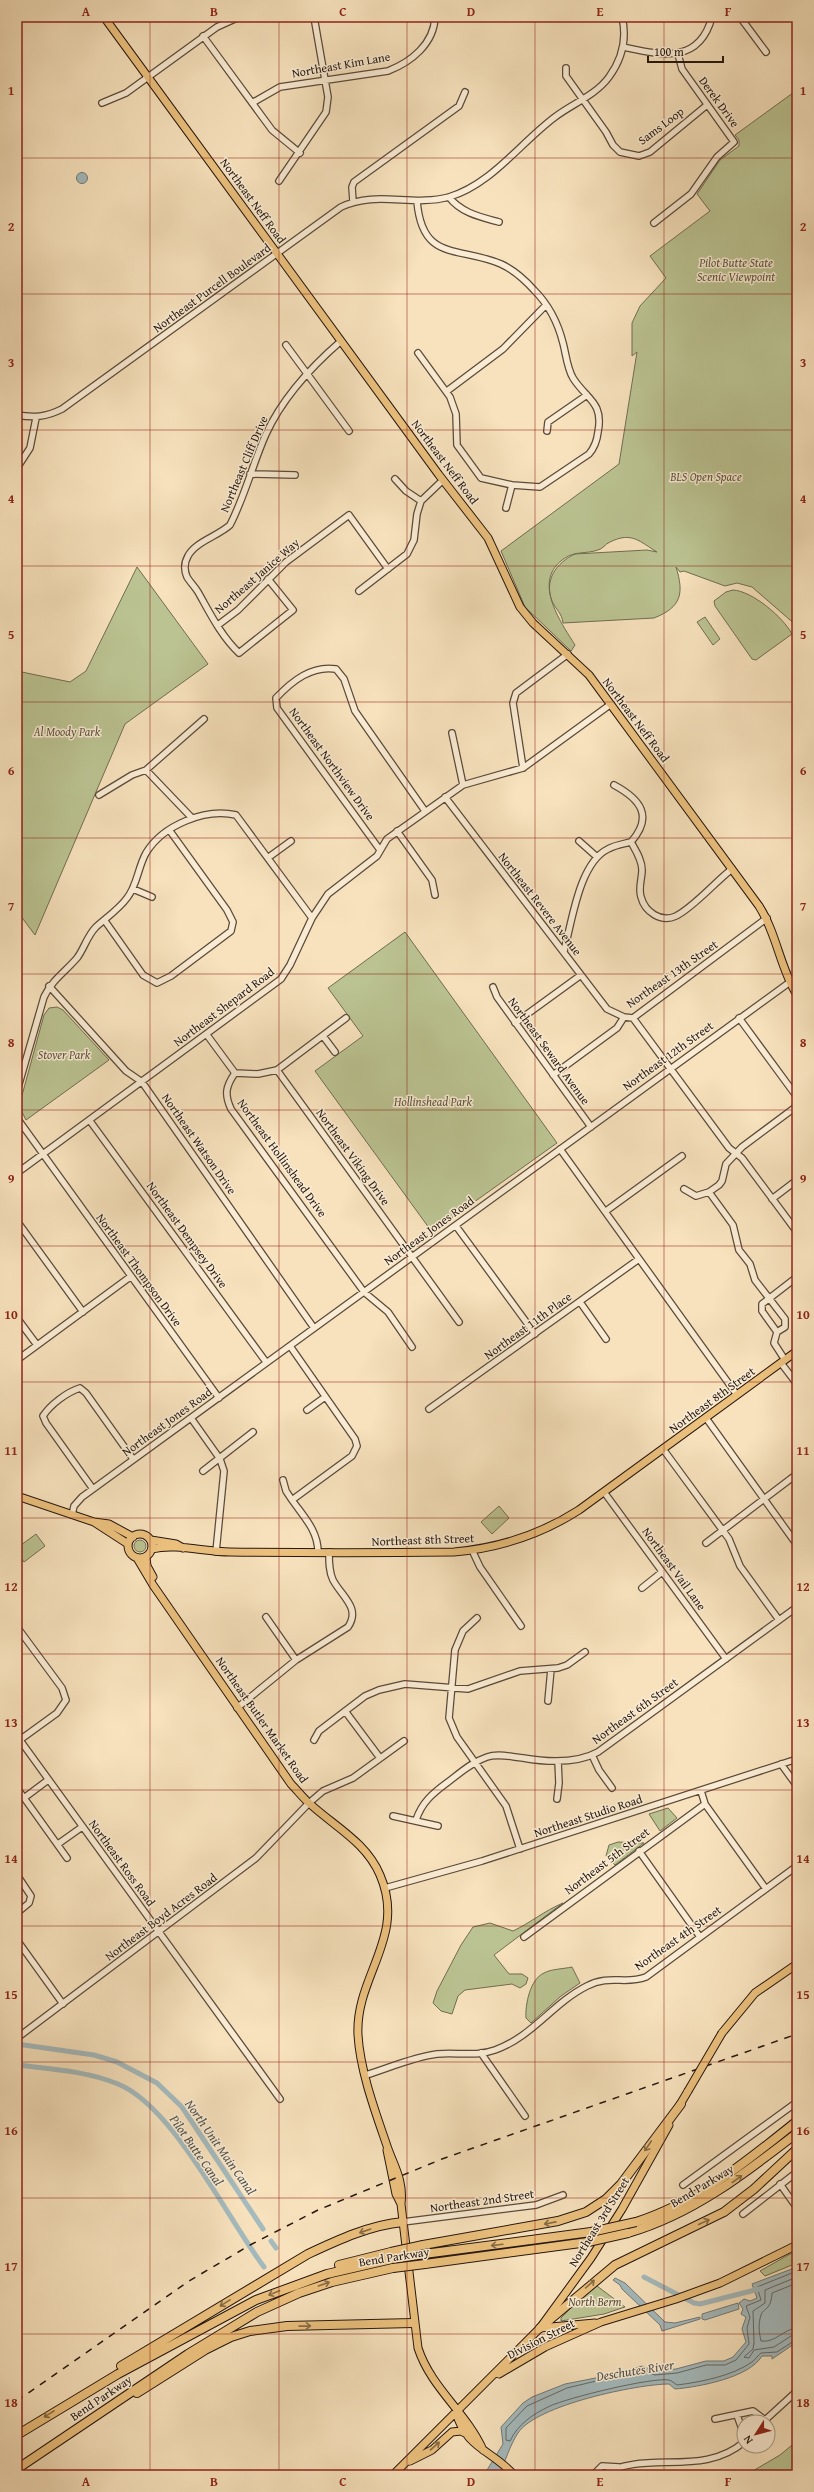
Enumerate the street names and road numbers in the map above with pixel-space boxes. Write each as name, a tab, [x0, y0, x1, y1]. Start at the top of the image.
street label: Northeast Kim Lane	[290, 47, 392, 82]
street label: Derek Drive	[695, 73, 744, 131]
street label: Sams Loop	[634, 102, 688, 148]
street label: Northeast Neff Road	[217, 155, 291, 247]
street label: Northeast Purcell Boulevard	[149, 239, 275, 336]
street label: Northeast Cliff Drive	[216, 413, 272, 515]
street label: Northeast Neff Road	[408, 416, 483, 508]
street label: Northeast Janice Way	[211, 534, 303, 617]
street label: Northeast Neff Road	[599, 674, 674, 766]
street label: Northeast Northview Drive	[286, 704, 379, 824]
street label: Northeast Revere Avenue	[495, 849, 586, 959]
street label: Northeast 13th Street	[622, 935, 722, 1012]
street label: Northeast Shepard Road	[170, 963, 278, 1050]
street label: Northeast Seward Avenue	[505, 993, 594, 1108]
street label: Northeast 12th Street	[619, 1016, 717, 1094]
street label: Northeast Watson Drive	[158, 1090, 241, 1198]
street label: Northeast Hollinshead Drive	[234, 1095, 331, 1221]
street label: Northeast Viking Drive	[312, 1105, 395, 1209]
street label: Northeast Dempsey Drive	[143, 1178, 232, 1292]
street label: Northeast Jones Road	[380, 1192, 478, 1269]
street label: Northeast Thompson Drive	[93, 1210, 186, 1330]
street label: Northeast 11th Place	[480, 1288, 575, 1363]
street label: Northeast 8th Street	[665, 1362, 759, 1437]
street label: Northeast Jones Road	[118, 1383, 216, 1460]
street label: Northeast Vail Lane	[638, 1524, 711, 1614]
street label: Northeast 8th Street	[371, 1529, 475, 1550]
street label: Northeast Butler Market Road	[212, 1653, 313, 1787]
street label: Northeast 6th Street	[588, 1673, 682, 1748]
street label: Northeast Studio Road	[531, 1790, 645, 1841]
street label: Northeast Ross Road	[85, 1816, 160, 1910]
street label: Northeast 5th Street	[561, 1822, 653, 1898]
street label: Northeast Boyd Acres Road	[101, 1868, 221, 1964]
street label: Northeast 4th Street	[631, 1901, 725, 1974]
street label: Bend Parkway	[667, 2160, 737, 2211]
street label: Northeast 3rd Street	[564, 2173, 633, 2270]
street label: Northeast 2nd Street	[429, 2185, 536, 2216]
street label: Bend Parkway	[357, 2243, 431, 2270]
street label: Division Street	[504, 2314, 578, 2363]
street label: Bend Parkway	[66, 2371, 135, 2425]

